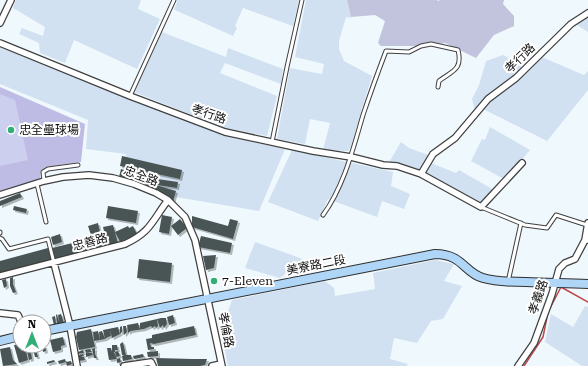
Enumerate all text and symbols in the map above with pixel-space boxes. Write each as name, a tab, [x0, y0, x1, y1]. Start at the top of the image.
street label: 孝行路	[502, 40, 538, 76]
street label: 孝行路	[190, 102, 228, 126]
place label: 忠全壘球場	[19, 123, 79, 137]
marker: 忠全壘球場	[6, 125, 16, 135]
street label: 忠全路	[122, 163, 160, 189]
street label: 忠善路	[71, 231, 109, 253]
street label: 美寮路二段	[285, 252, 347, 278]
place label: 7-Eleven	[222, 274, 273, 288]
marker: 7-Eleven	[209, 276, 219, 286]
street label: 孝義路	[526, 278, 550, 316]
street label: 孝倫路	[216, 311, 236, 349]
north arrow	[12, 314, 52, 354]
text: N	[28, 318, 37, 331]

